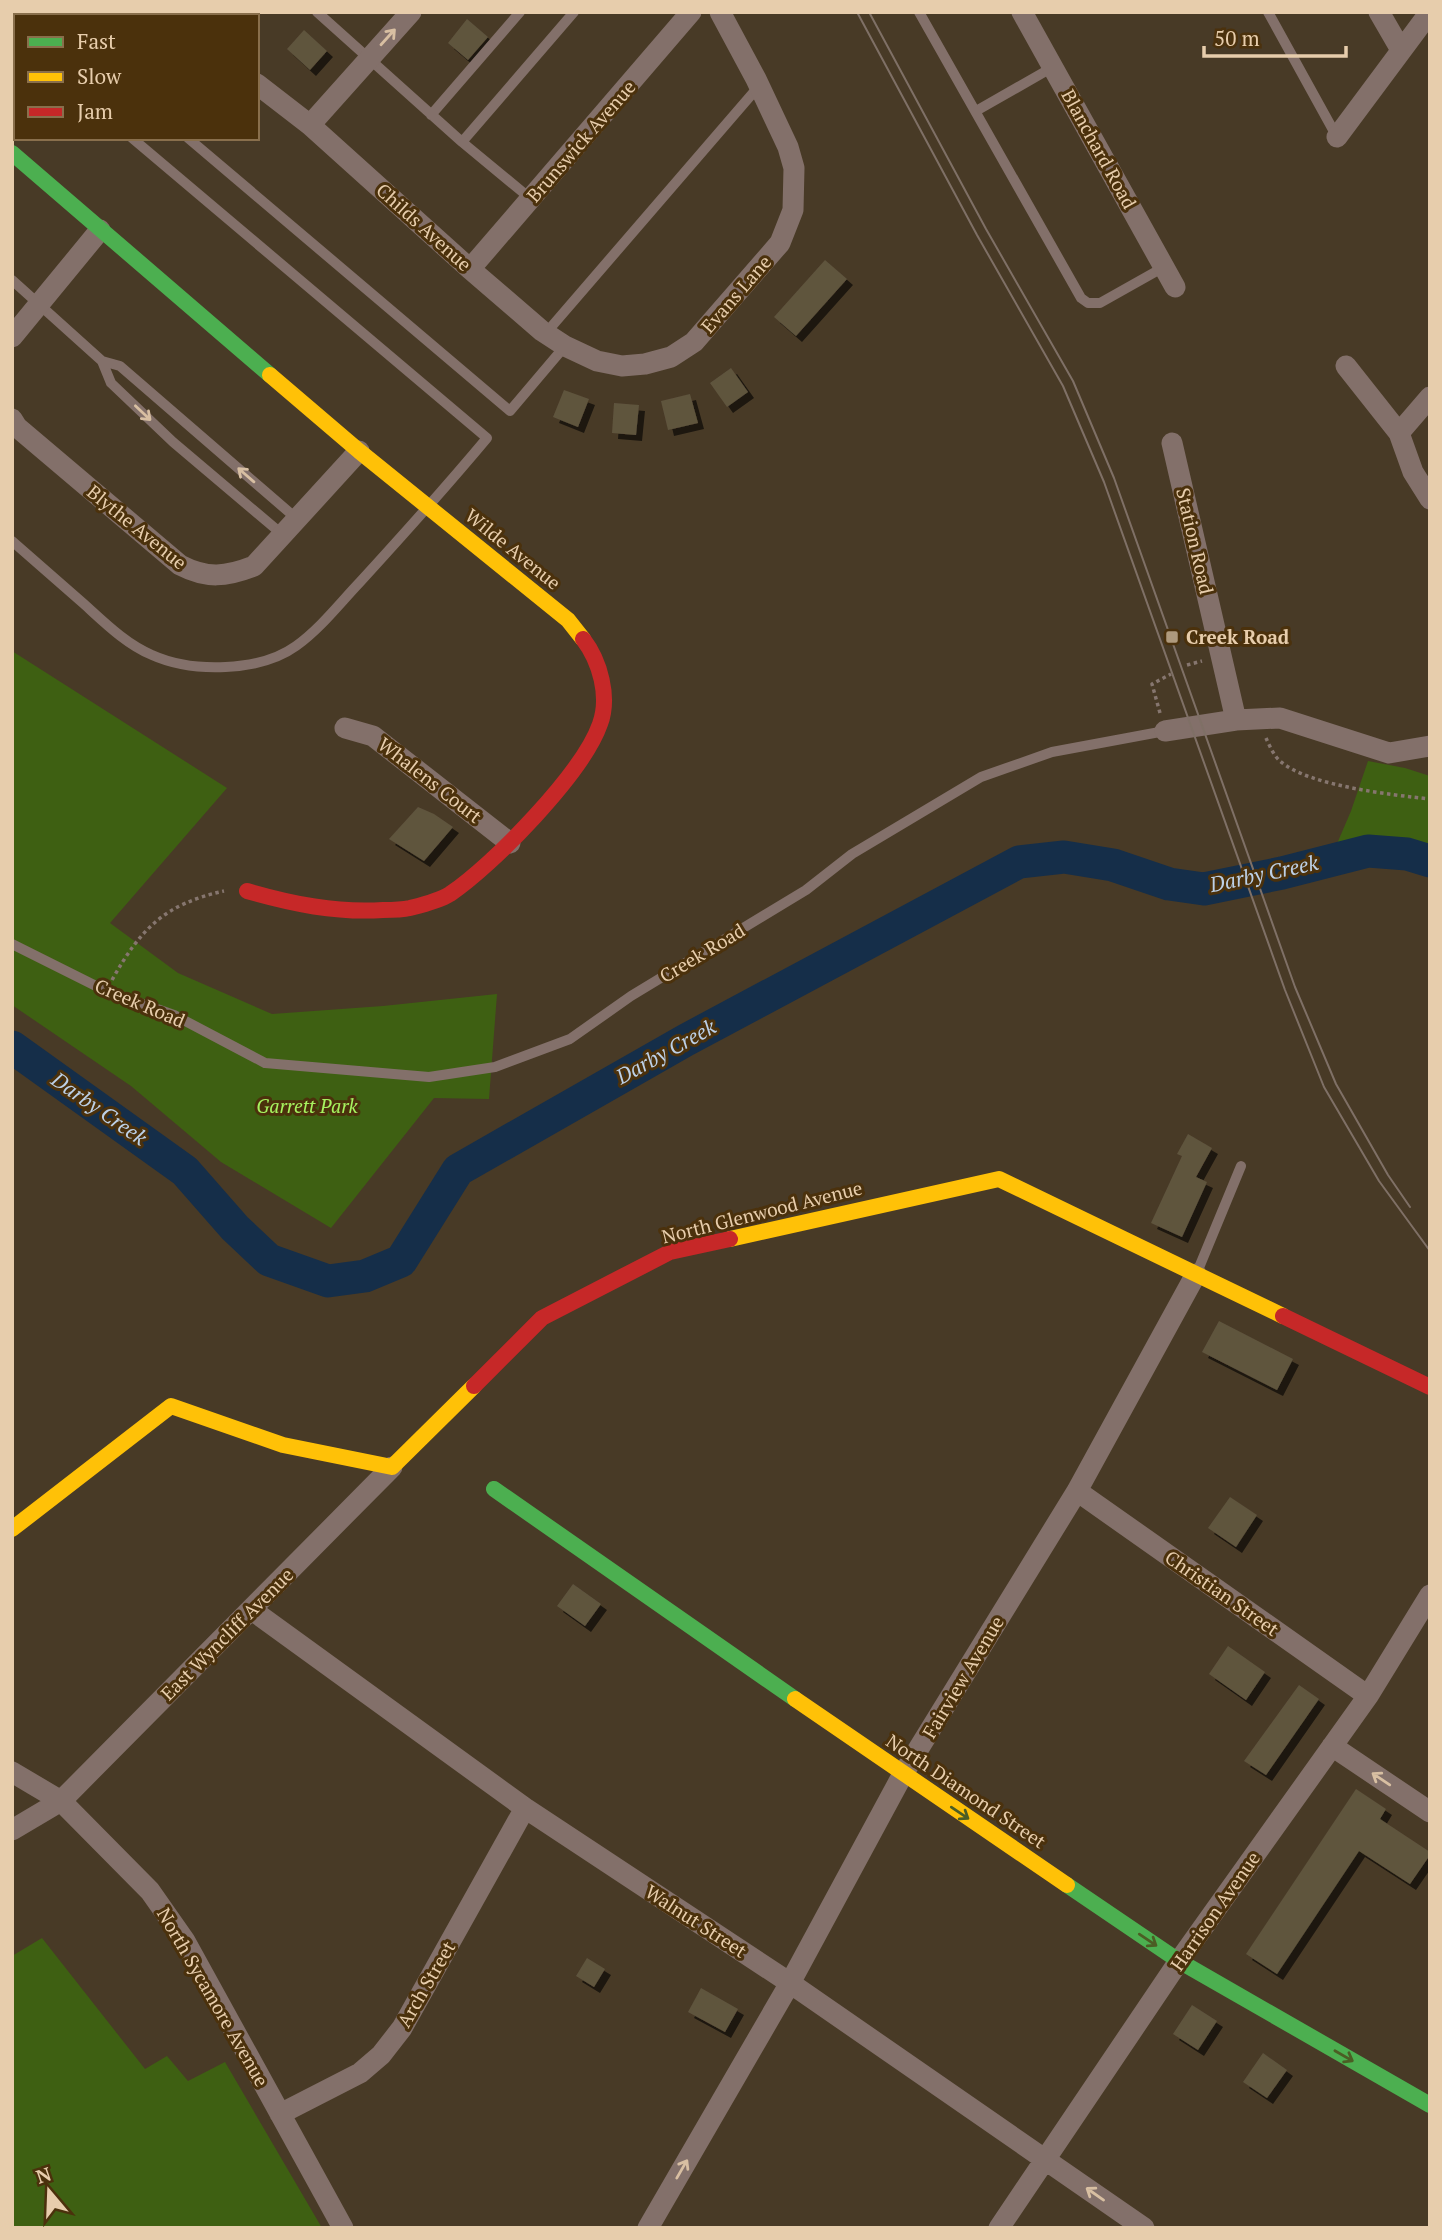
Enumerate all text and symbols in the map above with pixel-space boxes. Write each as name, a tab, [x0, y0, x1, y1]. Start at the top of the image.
legend	[14, 14, 259, 140]
scale bar	[1204, 14, 1346, 58]
text: 50 m	[1214, 24, 1260, 52]
text: Fast	[77, 27, 116, 55]
one-way arrow	[380, 29, 396, 47]
text: Slow	[77, 62, 122, 90]
street label: Brunswick Avenue	[521, 74, 641, 207]
street label: Blanchard Road	[1056, 85, 1143, 213]
text: Jam	[77, 97, 113, 125]
street label: Childs Avenue	[371, 177, 477, 276]
street label: Evans Lane	[695, 250, 776, 338]
one-way arrow	[134, 405, 151, 422]
one-way arrow	[237, 467, 255, 483]
street label: Blythe Avenue	[82, 479, 192, 574]
street label: Station Road	[1171, 485, 1220, 597]
street label: Wilde Avenue	[460, 502, 566, 595]
place label: Creek Road	[1186, 624, 1290, 649]
marker: Creek Road	[1164, 629, 1180, 645]
street label: Whalens Court	[373, 731, 487, 828]
water label: Darby Creek	[1206, 848, 1322, 898]
street label: Creek Road	[654, 917, 749, 988]
street label: Creek Road	[91, 972, 189, 1033]
water label: Darby Creek	[610, 1012, 721, 1091]
water label: Darby Creek	[46, 1064, 154, 1152]
park label: Garrett Park	[256, 1093, 358, 1118]
street label: North Glenwood Avenue	[659, 1174, 865, 1249]
street label: Christian Street	[1160, 1544, 1284, 1641]
street label: East Wyncliff Avenue	[155, 1562, 298, 1705]
street label: Fairview Avenue	[916, 1611, 1009, 1743]
street label: North Diamond Street	[882, 1728, 1051, 1853]
one-way arrow	[1372, 1772, 1391, 1786]
one-way arrow	[950, 1805, 969, 1820]
street label: Harrison Avenue	[1164, 1846, 1265, 1975]
street label: Walnut Street	[641, 1878, 752, 1963]
street label: North Sycamore Avenue	[152, 1903, 275, 2091]
one-way arrow	[1138, 1933, 1157, 1947]
street label: Arch Street	[391, 1936, 460, 2031]
one-way arrow	[1333, 2050, 1354, 2063]
north arrow	[14, 2156, 84, 2226]
one-way arrow	[676, 2159, 690, 2179]
text: N	[32, 2160, 55, 2189]
one-way arrow	[1085, 2186, 1105, 2200]

